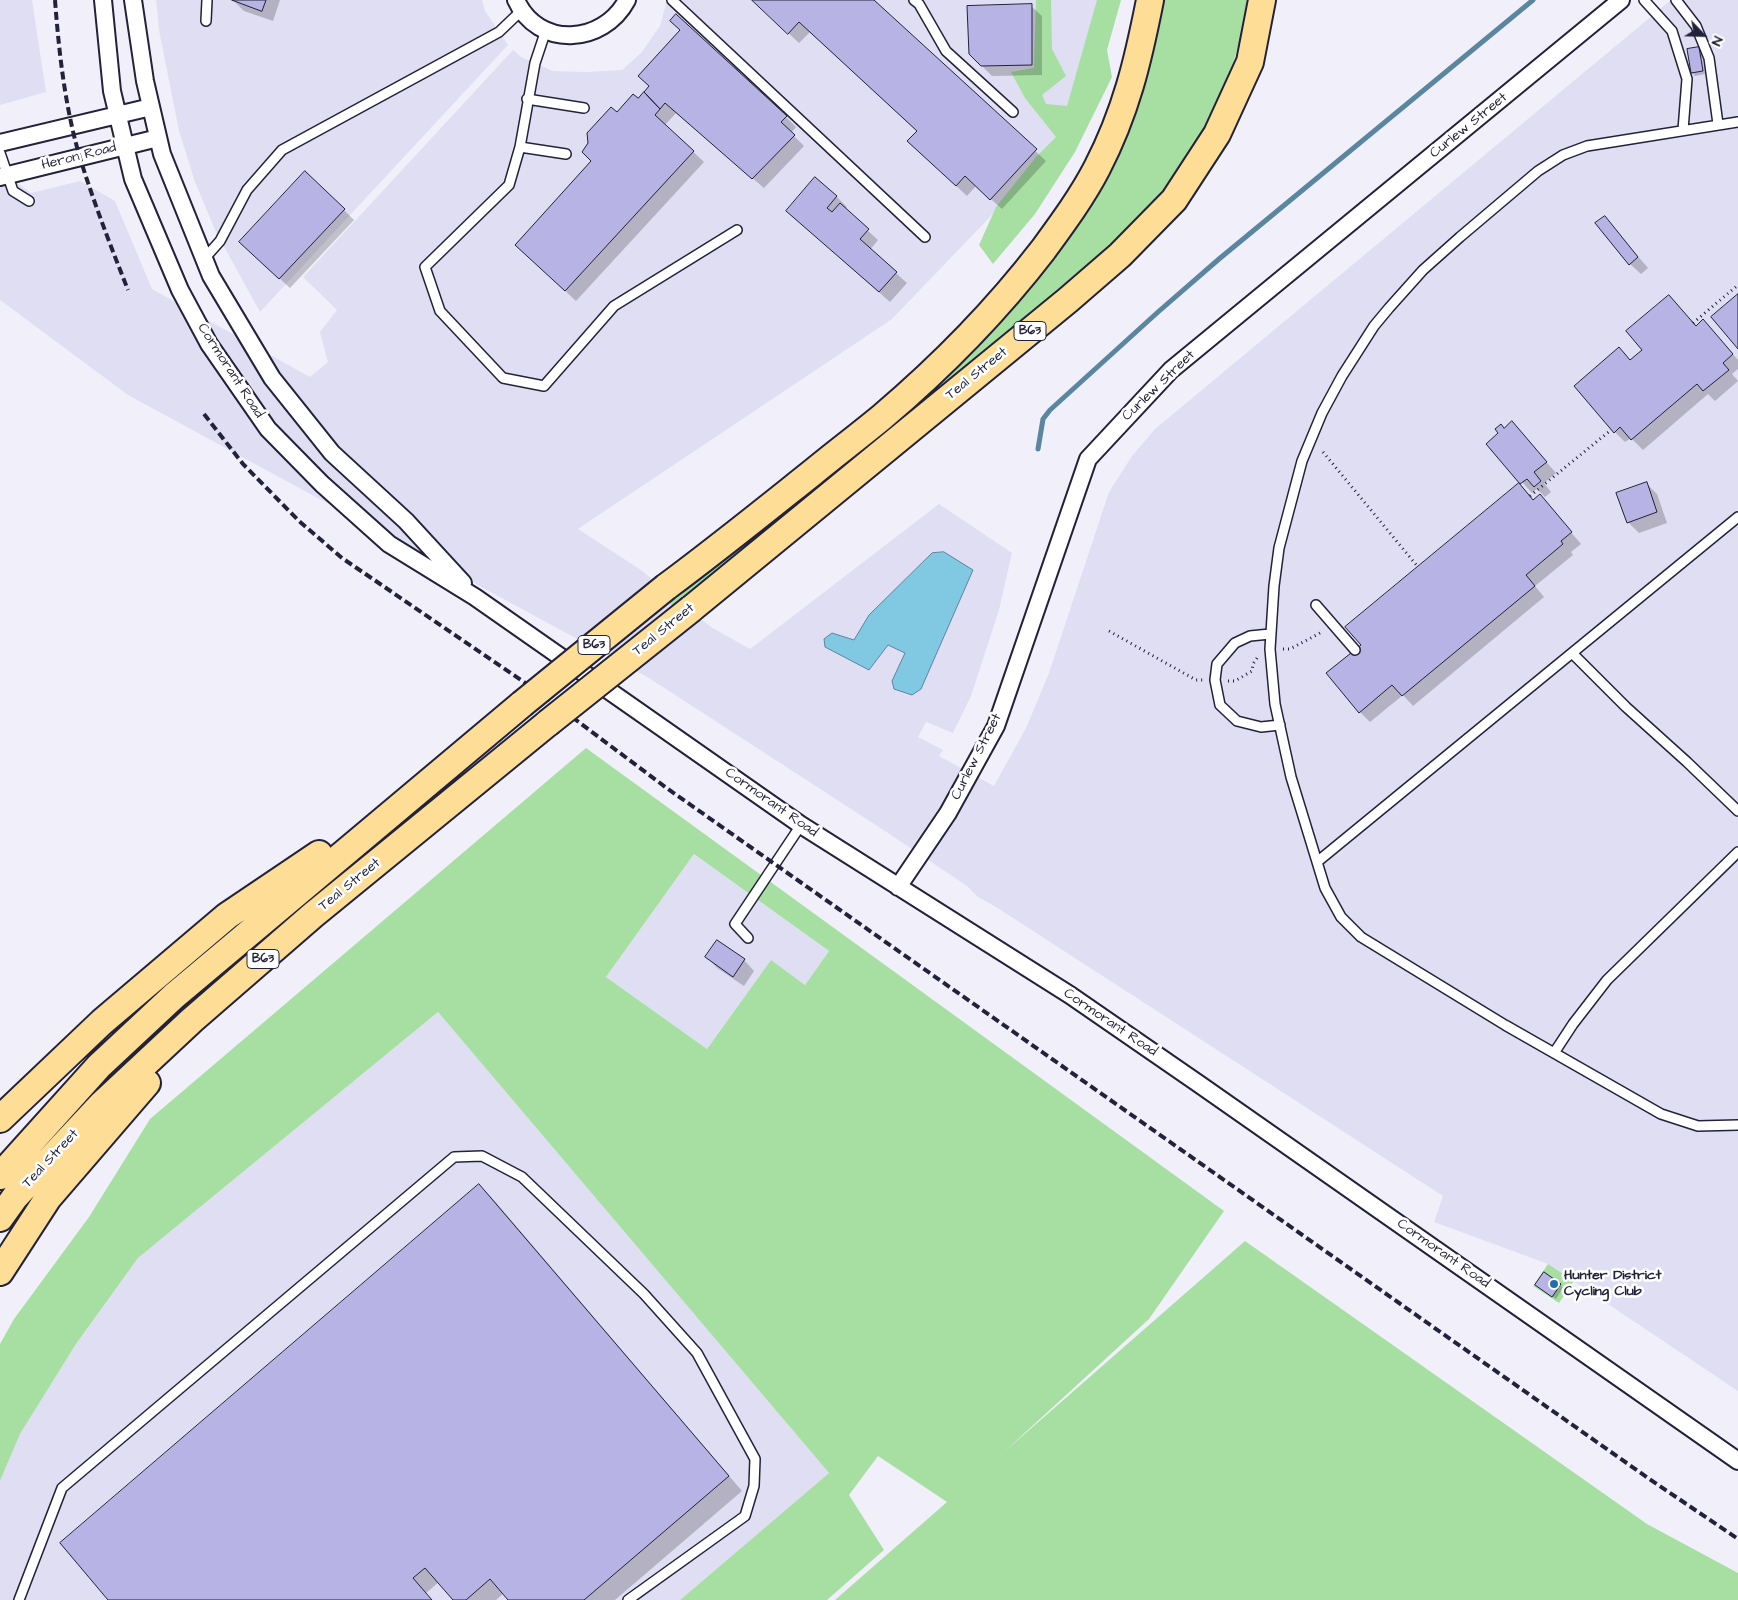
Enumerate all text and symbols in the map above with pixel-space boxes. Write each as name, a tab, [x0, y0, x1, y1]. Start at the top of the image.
north arrow	[1678, 10, 1728, 60]
text: N	[1706, 33, 1728, 49]
street label: Curlew Street	[1427, 90, 1511, 162]
street label: Heron Road	[40, 140, 118, 174]
street label: Cormorant Road	[193, 320, 267, 422]
road number: B63	[1014, 322, 1046, 341]
street label: Teal Street	[943, 344, 1011, 404]
street label: Curlew Street	[1119, 347, 1199, 425]
street label: Teal Street	[630, 600, 698, 660]
road number: B63	[578, 636, 610, 654]
street label: Curlew Street	[948, 711, 1006, 803]
street label: Cormorant Road	[721, 765, 821, 841]
street label: Teal Street	[316, 855, 384, 915]
road number: B63	[247, 950, 279, 969]
street label: Cormorant Road	[1060, 985, 1160, 1061]
street label: Teal Street	[19, 1126, 83, 1192]
street label: Cormorant Road	[1393, 1216, 1493, 1292]
place label: Hunter District Cycling Club	[1564, 1268, 1661, 1300]
marker: Hunter District Cycling Club	[1548, 1278, 1560, 1290]

